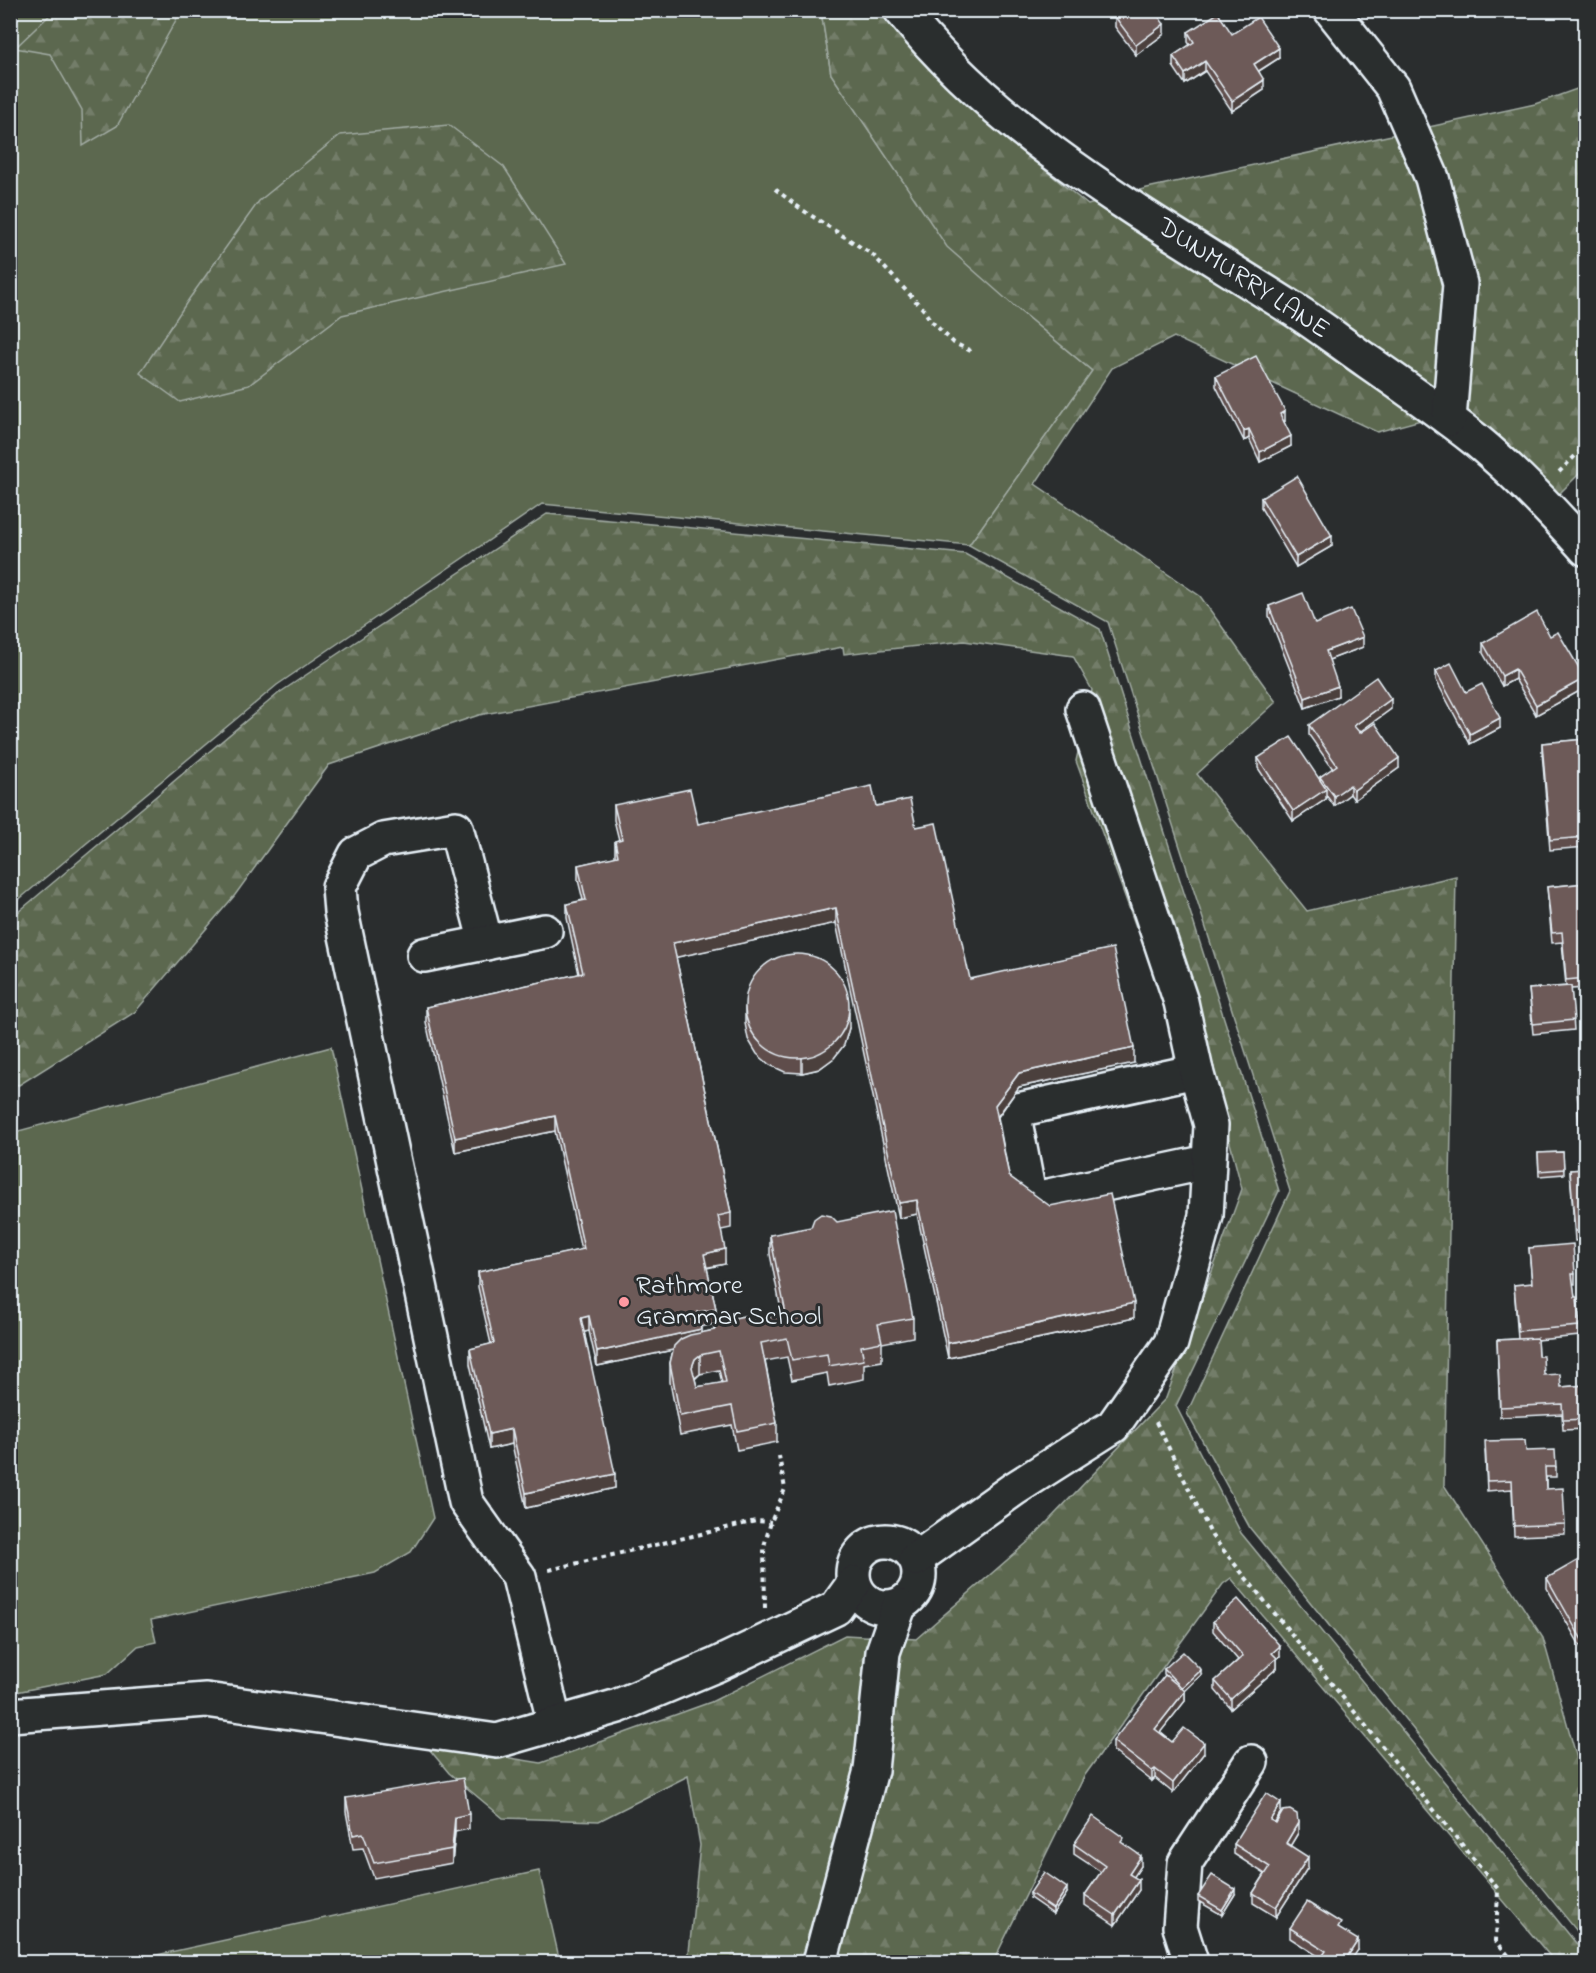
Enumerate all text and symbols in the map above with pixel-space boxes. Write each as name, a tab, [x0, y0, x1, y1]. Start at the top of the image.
street label: DUNMURRY LANE	[1148, 208, 1337, 349]
place label: Rathmore Grammar School	[636, 1267, 821, 1337]
marker: Rathmore Grammar School	[617, 1295, 631, 1309]

